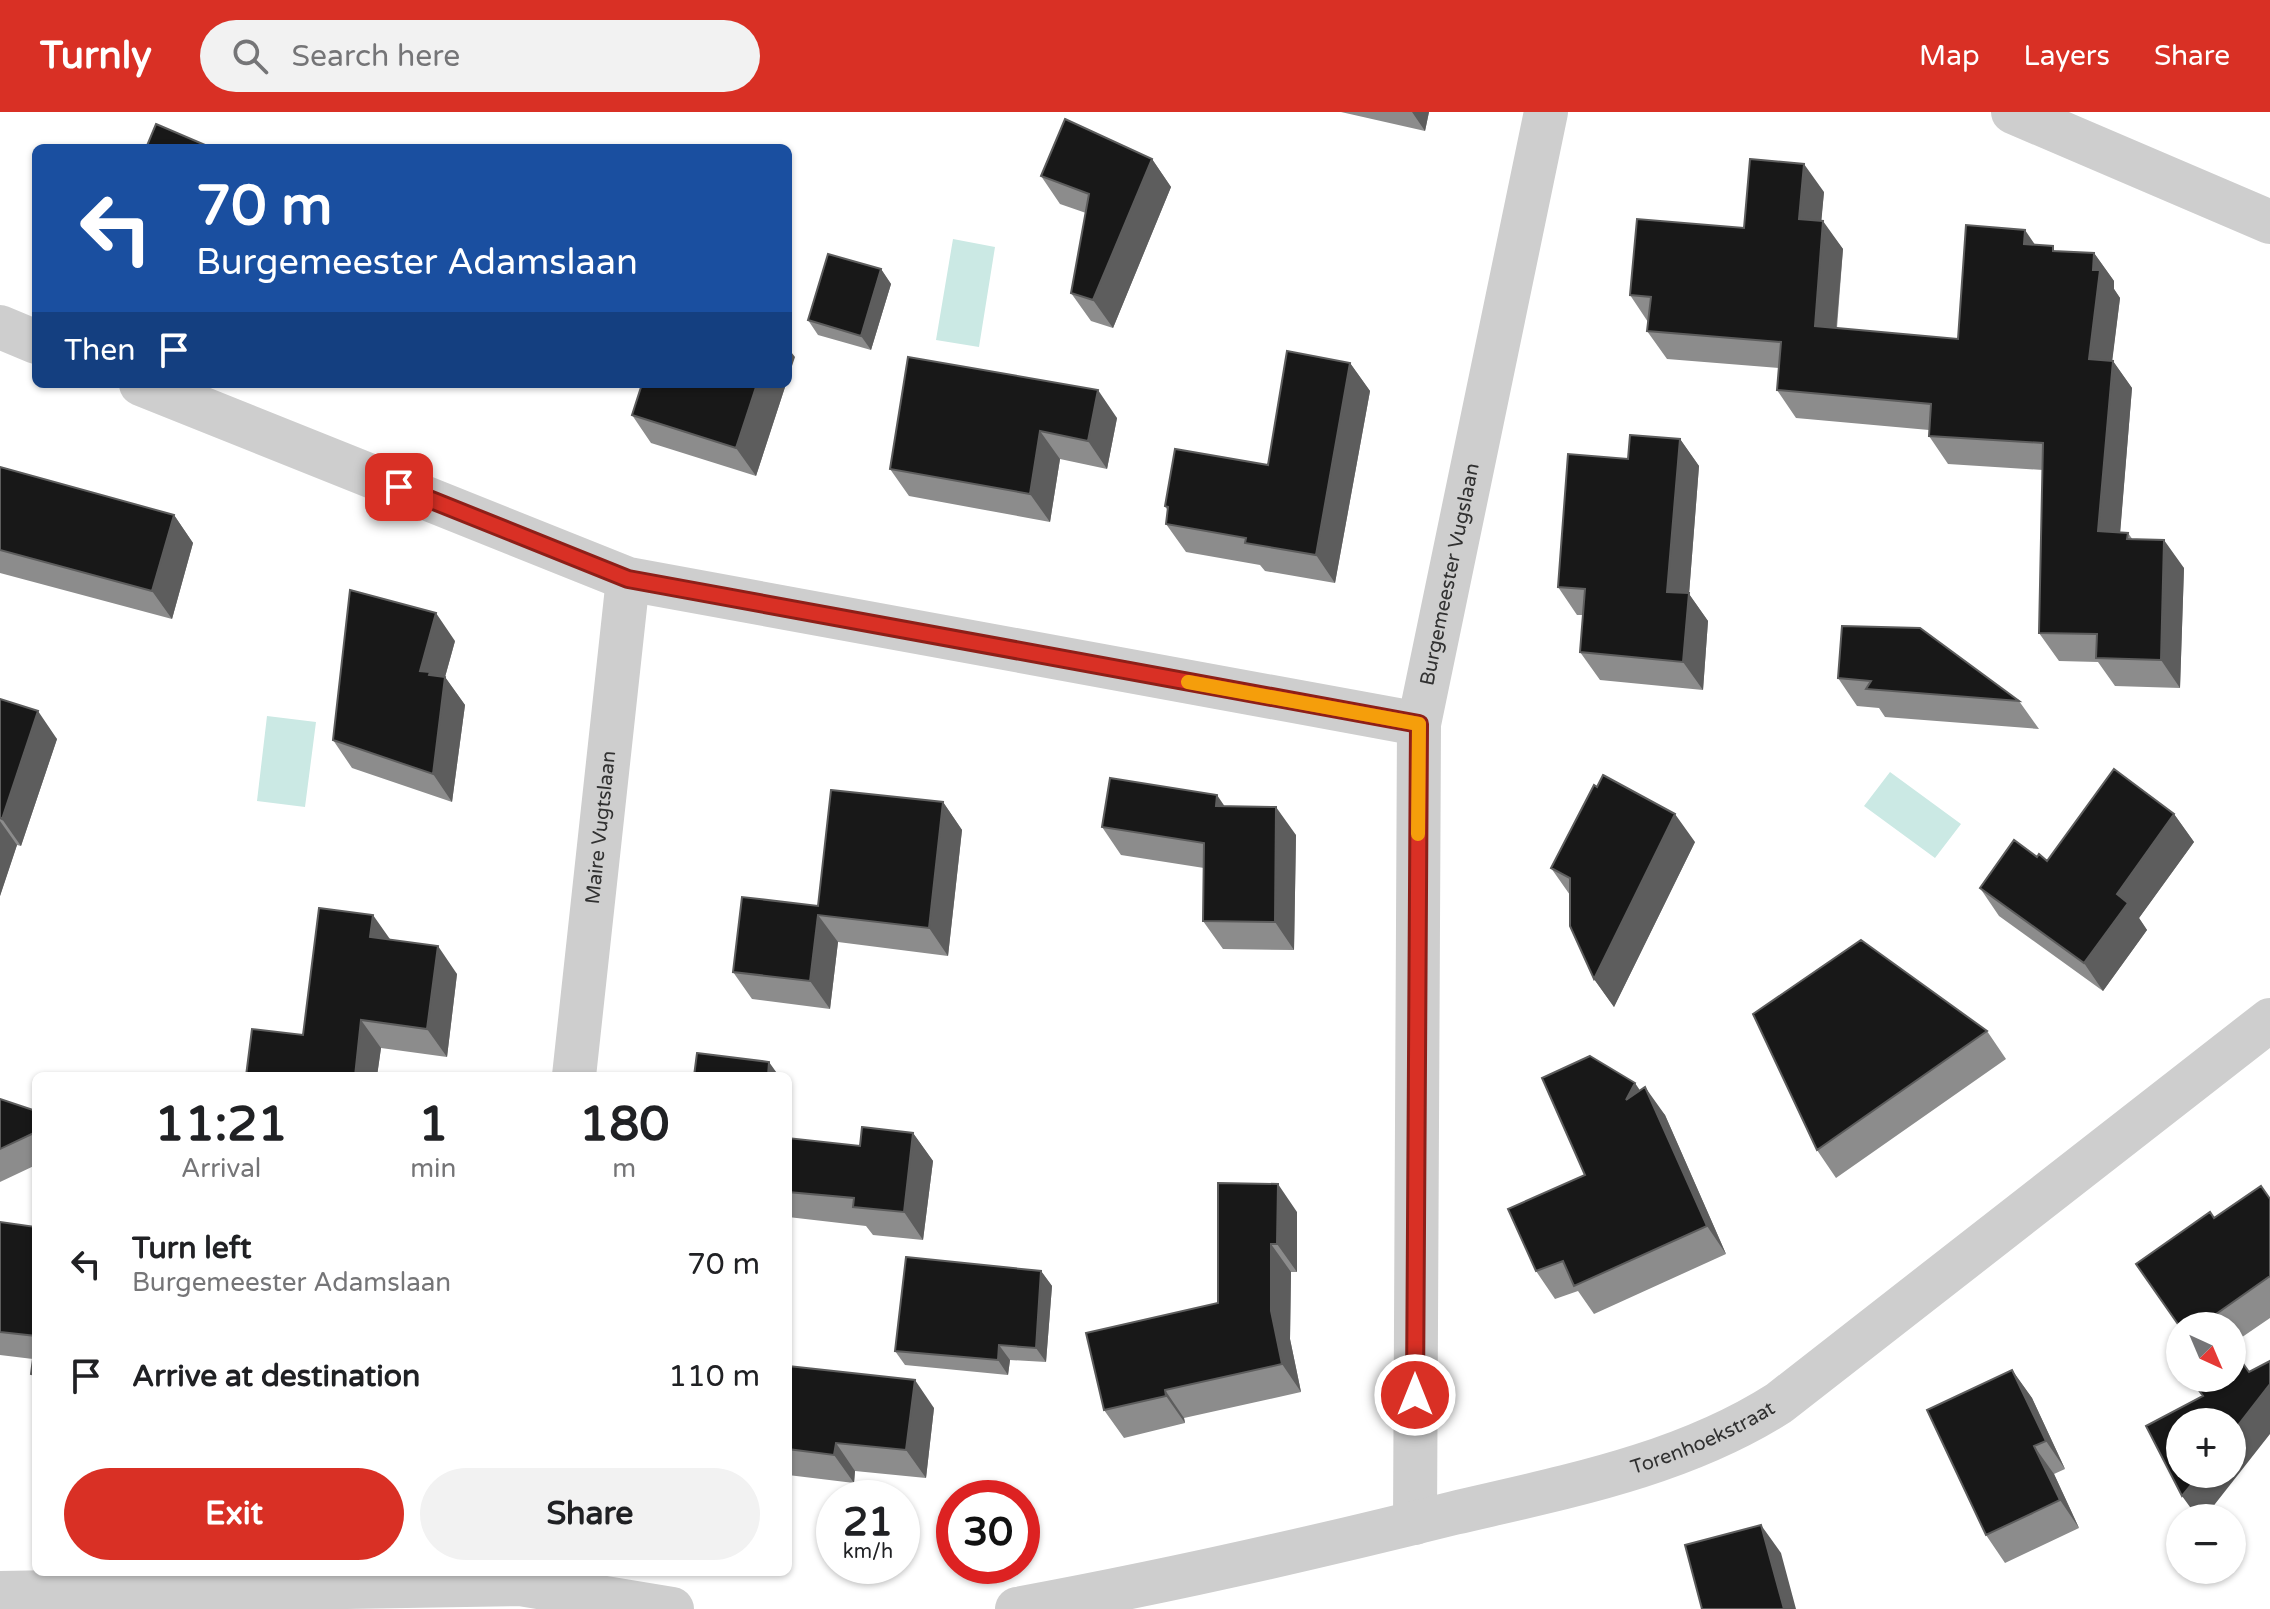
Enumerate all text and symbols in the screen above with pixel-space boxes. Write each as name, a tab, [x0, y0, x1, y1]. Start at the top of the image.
search box	[200, 20, 760, 92]
text: Turnly	[40, 33, 152, 79]
icon: search	[228, 34, 272, 78]
text: Search here	[292, 38, 460, 75]
text: Map	[1919, 39, 1980, 73]
text: Layers	[2024, 39, 2110, 73]
text: Share	[2154, 39, 2230, 73]
text: 70 m	[196, 173, 332, 240]
icon: left	[64, 176, 168, 280]
text: Burgemeester Adamslaan	[196, 241, 638, 284]
icon: arrive	[152, 328, 196, 372]
text: Then	[64, 332, 136, 369]
pin	[365, 453, 433, 521]
street label: Burgemeester Vugslaan	[1415, 461, 1485, 688]
icon: arrive	[377, 465, 421, 509]
street label: Maire Vugtslaan	[581, 749, 621, 905]
text: 11:21	[155, 1096, 288, 1154]
text: 1	[418, 1096, 448, 1154]
text: 180	[579, 1096, 669, 1154]
text: Arrival	[181, 1153, 261, 1184]
text: min	[410, 1153, 456, 1184]
text: m	[612, 1153, 636, 1184]
text: Turn left	[132, 1230, 251, 1267]
icon: left	[64, 1242, 108, 1286]
text: 70 m	[687, 1246, 760, 1283]
text: Burgemeester Adamslaan	[132, 1267, 451, 1298]
north arrow	[2166, 1312, 2246, 1392]
map controls	[2166, 1312, 2246, 1584]
position arrow	[1373, 1353, 1457, 1437]
icon: arrive	[64, 1354, 108, 1398]
text: Arrive at destination	[132, 1358, 420, 1395]
text: 110 m	[668, 1358, 760, 1395]
street label: Torenhoekstraat	[1628, 1396, 1780, 1480]
button: +	[2166, 1408, 2246, 1488]
button: Exit	[64, 1468, 404, 1560]
button: Share	[420, 1468, 760, 1560]
speed limit sign: 30	[936, 1480, 1040, 1584]
text: 21	[843, 1498, 893, 1546]
button: −	[2166, 1504, 2246, 1584]
text: km/h	[843, 1540, 893, 1564]

